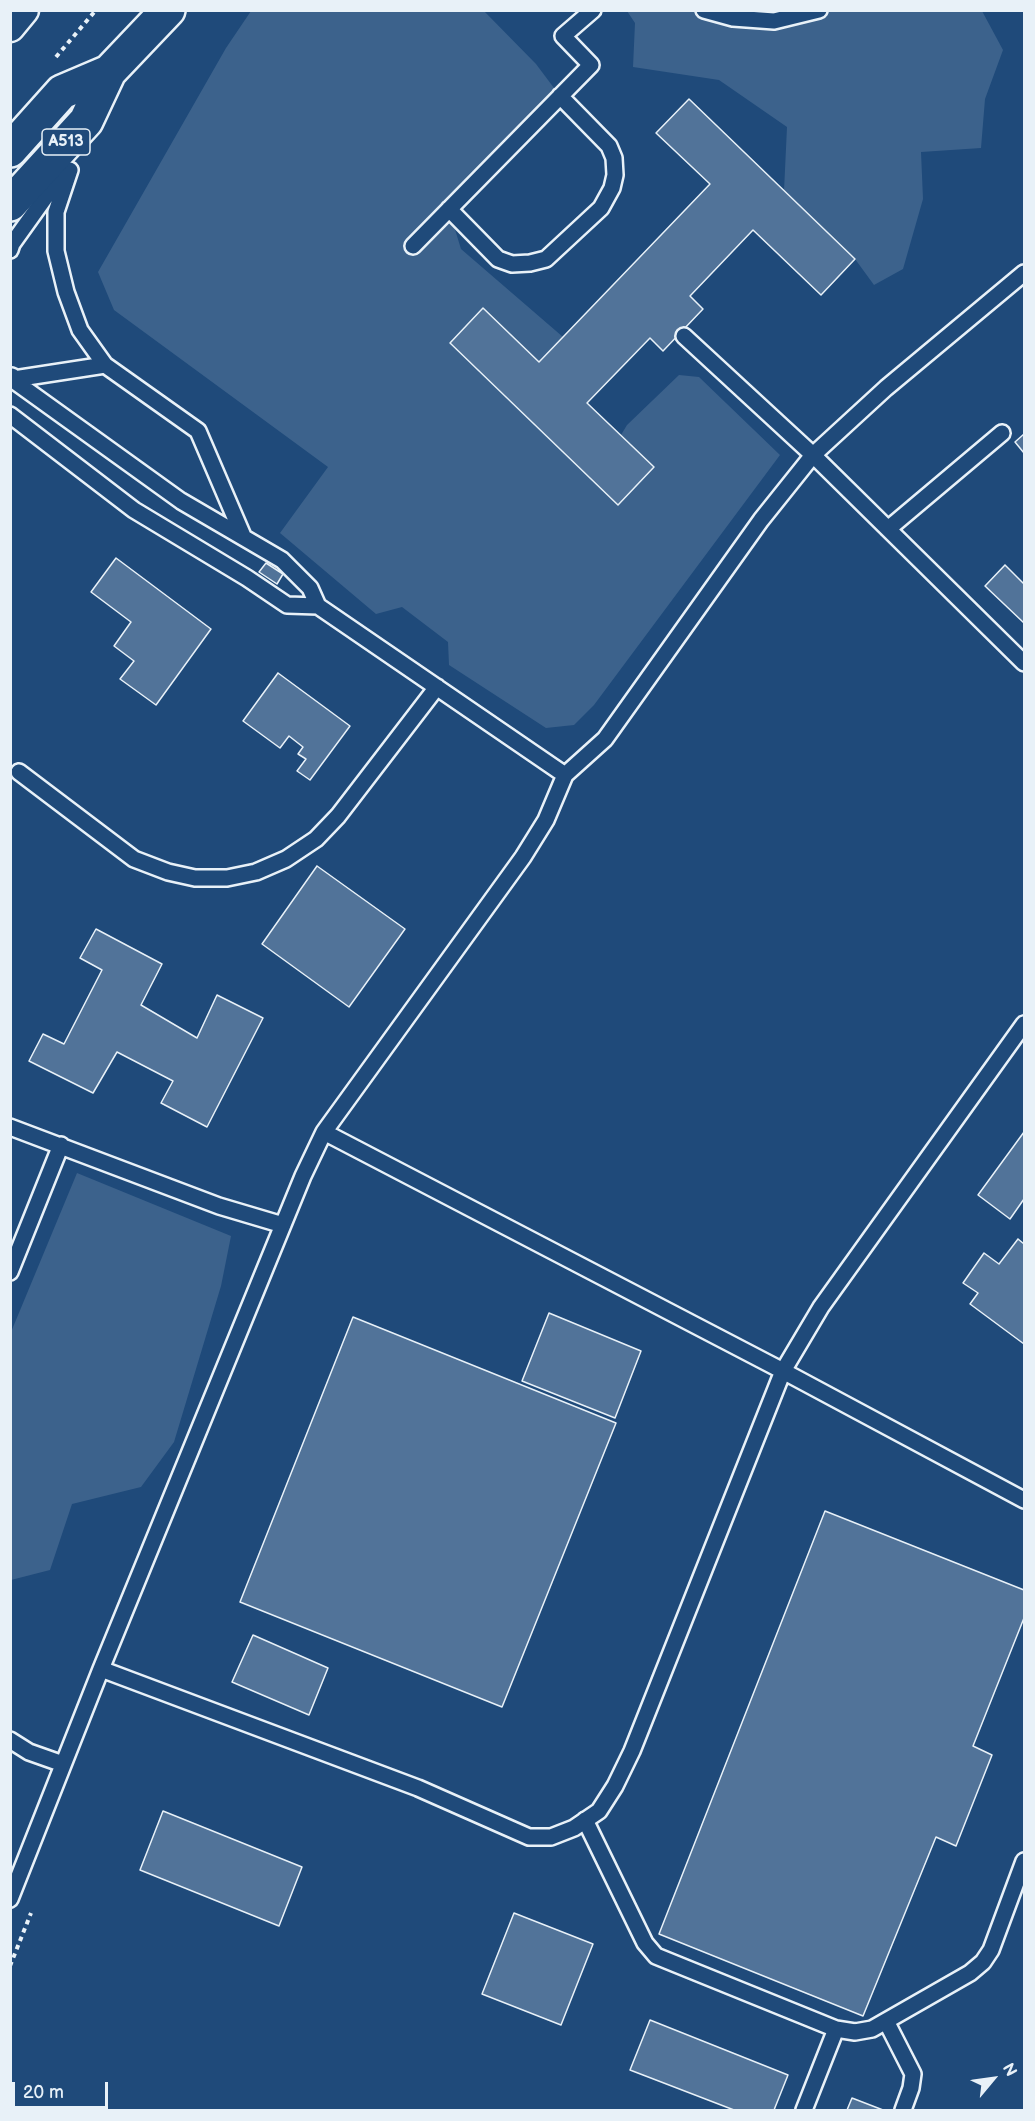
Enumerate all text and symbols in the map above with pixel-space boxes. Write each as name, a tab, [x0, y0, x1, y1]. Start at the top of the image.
road number: A513	[42, 129, 90, 155]
north arrow	[963, 2049, 1023, 2109]
text: N	[998, 2060, 1020, 2080]
scale bar	[15, 2070, 111, 2108]
text: 20 m	[23, 2082, 64, 2103]

